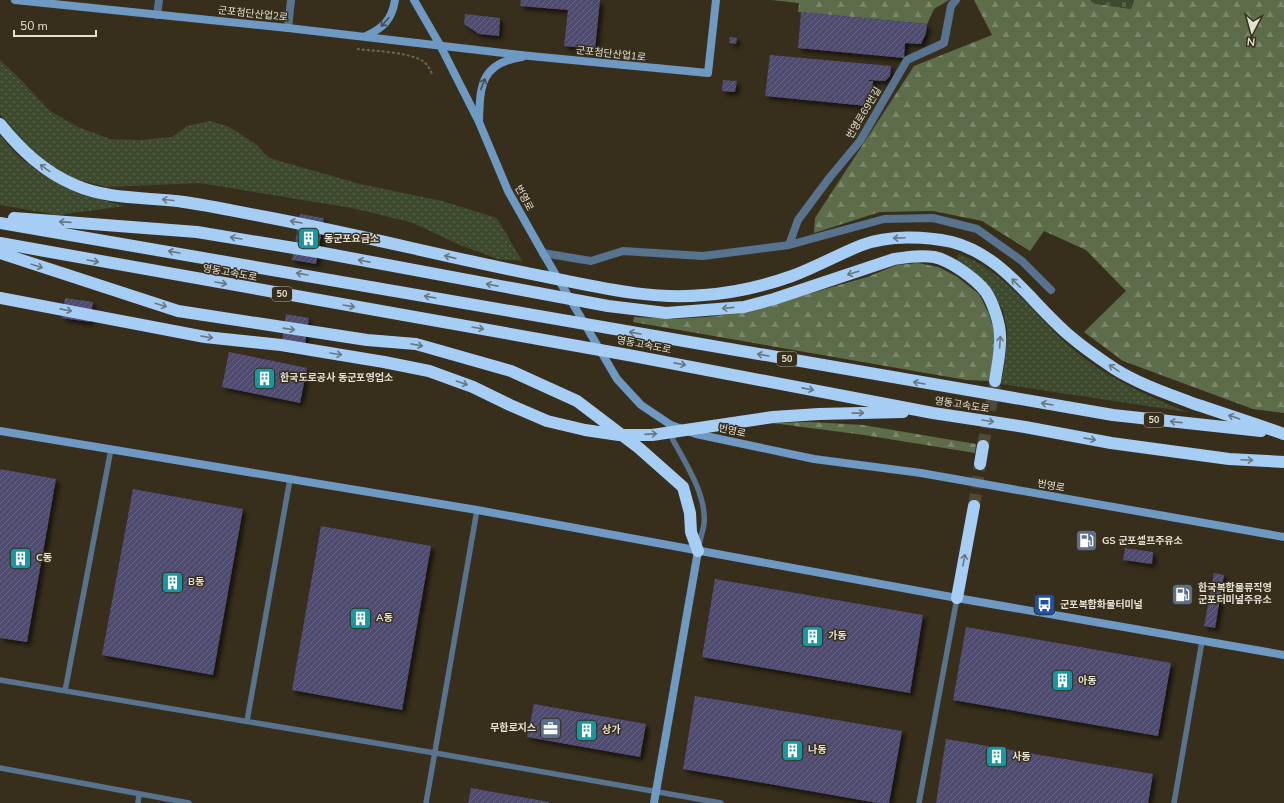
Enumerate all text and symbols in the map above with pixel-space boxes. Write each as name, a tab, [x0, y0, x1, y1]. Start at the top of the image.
street label: 군포첨단산업2로	[217, 3, 289, 25]
scale bar	[14, 12, 96, 38]
north arrow	[1232, 12, 1272, 52]
one-way arrow	[381, 17, 390, 28]
text: 50 m	[20, 18, 48, 34]
text: N	[1246, 34, 1256, 49]
street label: 군포첨단산업1로	[575, 43, 647, 65]
one-way arrow	[480, 78, 488, 90]
street label: 번영로69번길	[843, 85, 885, 141]
one-way arrow	[39, 164, 50, 172]
street label: 번영로	[511, 183, 537, 213]
one-way arrow	[162, 197, 175, 204]
one-way arrow	[59, 218, 72, 225]
one-way arrow	[290, 218, 303, 226]
building icon: 동군포요금소	[295, 226, 321, 252]
place label: 동군포요금소	[324, 232, 379, 246]
one-way arrow	[230, 234, 243, 242]
one-way arrow	[893, 234, 906, 242]
one-way arrow	[167, 248, 180, 256]
one-way arrow	[444, 252, 457, 260]
one-way arrow	[358, 256, 371, 264]
one-way arrow	[87, 257, 100, 265]
street label: 영동고속도로	[202, 261, 258, 285]
one-way arrow	[31, 262, 43, 270]
one-way arrow	[296, 270, 309, 278]
one-way arrow	[847, 270, 860, 277]
one-way arrow	[1011, 278, 1021, 288]
one-way arrow	[215, 280, 228, 288]
one-way arrow	[486, 281, 499, 289]
road number: 50	[272, 287, 292, 301]
one-way arrow	[424, 293, 437, 301]
one-way arrow	[154, 302, 167, 309]
one-way arrow	[343, 302, 356, 310]
one-way arrow	[722, 305, 735, 312]
one-way arrow	[59, 306, 72, 314]
one-way arrow	[471, 324, 484, 332]
one-way arrow	[282, 325, 295, 333]
one-way arrow	[629, 329, 642, 337]
one-way arrow	[200, 333, 213, 341]
street label: 영동고속도로	[616, 333, 672, 357]
one-way arrow	[996, 336, 1003, 349]
one-way arrow	[411, 341, 424, 349]
one-way arrow	[329, 350, 342, 358]
one-way arrow	[757, 351, 770, 359]
road number: 50	[777, 352, 797, 366]
one-way arrow	[673, 361, 686, 369]
one-way arrow	[1109, 364, 1120, 372]
building icon: 한국도로공사 동군포영업소	[251, 365, 277, 391]
place label: 한국도로공사 동군포영업소	[280, 371, 393, 385]
one-way arrow	[913, 378, 926, 386]
one-way arrow	[456, 380, 469, 387]
one-way arrow	[801, 385, 814, 393]
street label: 영동고속도로	[934, 394, 990, 416]
one-way arrow	[1041, 400, 1054, 408]
one-way arrow	[851, 409, 864, 416]
road number: 50	[1144, 413, 1164, 427]
one-way arrow	[1227, 413, 1240, 420]
one-way arrow	[981, 417, 994, 425]
one-way arrow	[1170, 418, 1183, 426]
street label: 번영로	[717, 421, 747, 441]
one-way arrow	[645, 431, 658, 438]
one-way arrow	[1084, 435, 1097, 443]
one-way arrow	[1240, 457, 1253, 464]
street label: 번영로	[1036, 477, 1066, 495]
fuel station icon: GS 군포셀프주유소	[1073, 528, 1099, 554]
place label: GS 군포셀프주유소	[1102, 534, 1183, 548]
building icon: C동	[8, 545, 34, 571]
place label: C동	[36, 551, 52, 565]
one-way arrow	[960, 554, 968, 567]
building icon: B동	[160, 569, 186, 595]
place label: B동	[188, 575, 204, 589]
fuel station icon: 한국복합물류직영 군포터미널주유소	[1169, 581, 1195, 607]
place label: 한국복합물류직영 군포터미널주유소	[1198, 581, 1272, 607]
bus stop icon: 군포복합화물터미널	[1032, 592, 1058, 618]
place label: 군포복합화물터미널	[1060, 598, 1143, 612]
building icon: A동	[348, 605, 374, 631]
place label: A동	[376, 611, 393, 625]
building icon: 가동	[799, 623, 825, 649]
place label: 가동	[828, 629, 846, 643]
building icon: 아동	[1049, 668, 1075, 694]
place label: 아동	[1078, 674, 1096, 688]
office icon: 무한로지스	[538, 715, 564, 741]
building icon: 상가	[573, 717, 599, 743]
place label: 무한로지스	[490, 721, 536, 735]
place label: 상가	[602, 723, 621, 737]
building icon: 나동	[779, 737, 805, 763]
place label: 나동	[808, 743, 826, 757]
building icon: 사동	[984, 744, 1010, 770]
place label: 사동	[1012, 750, 1030, 764]

